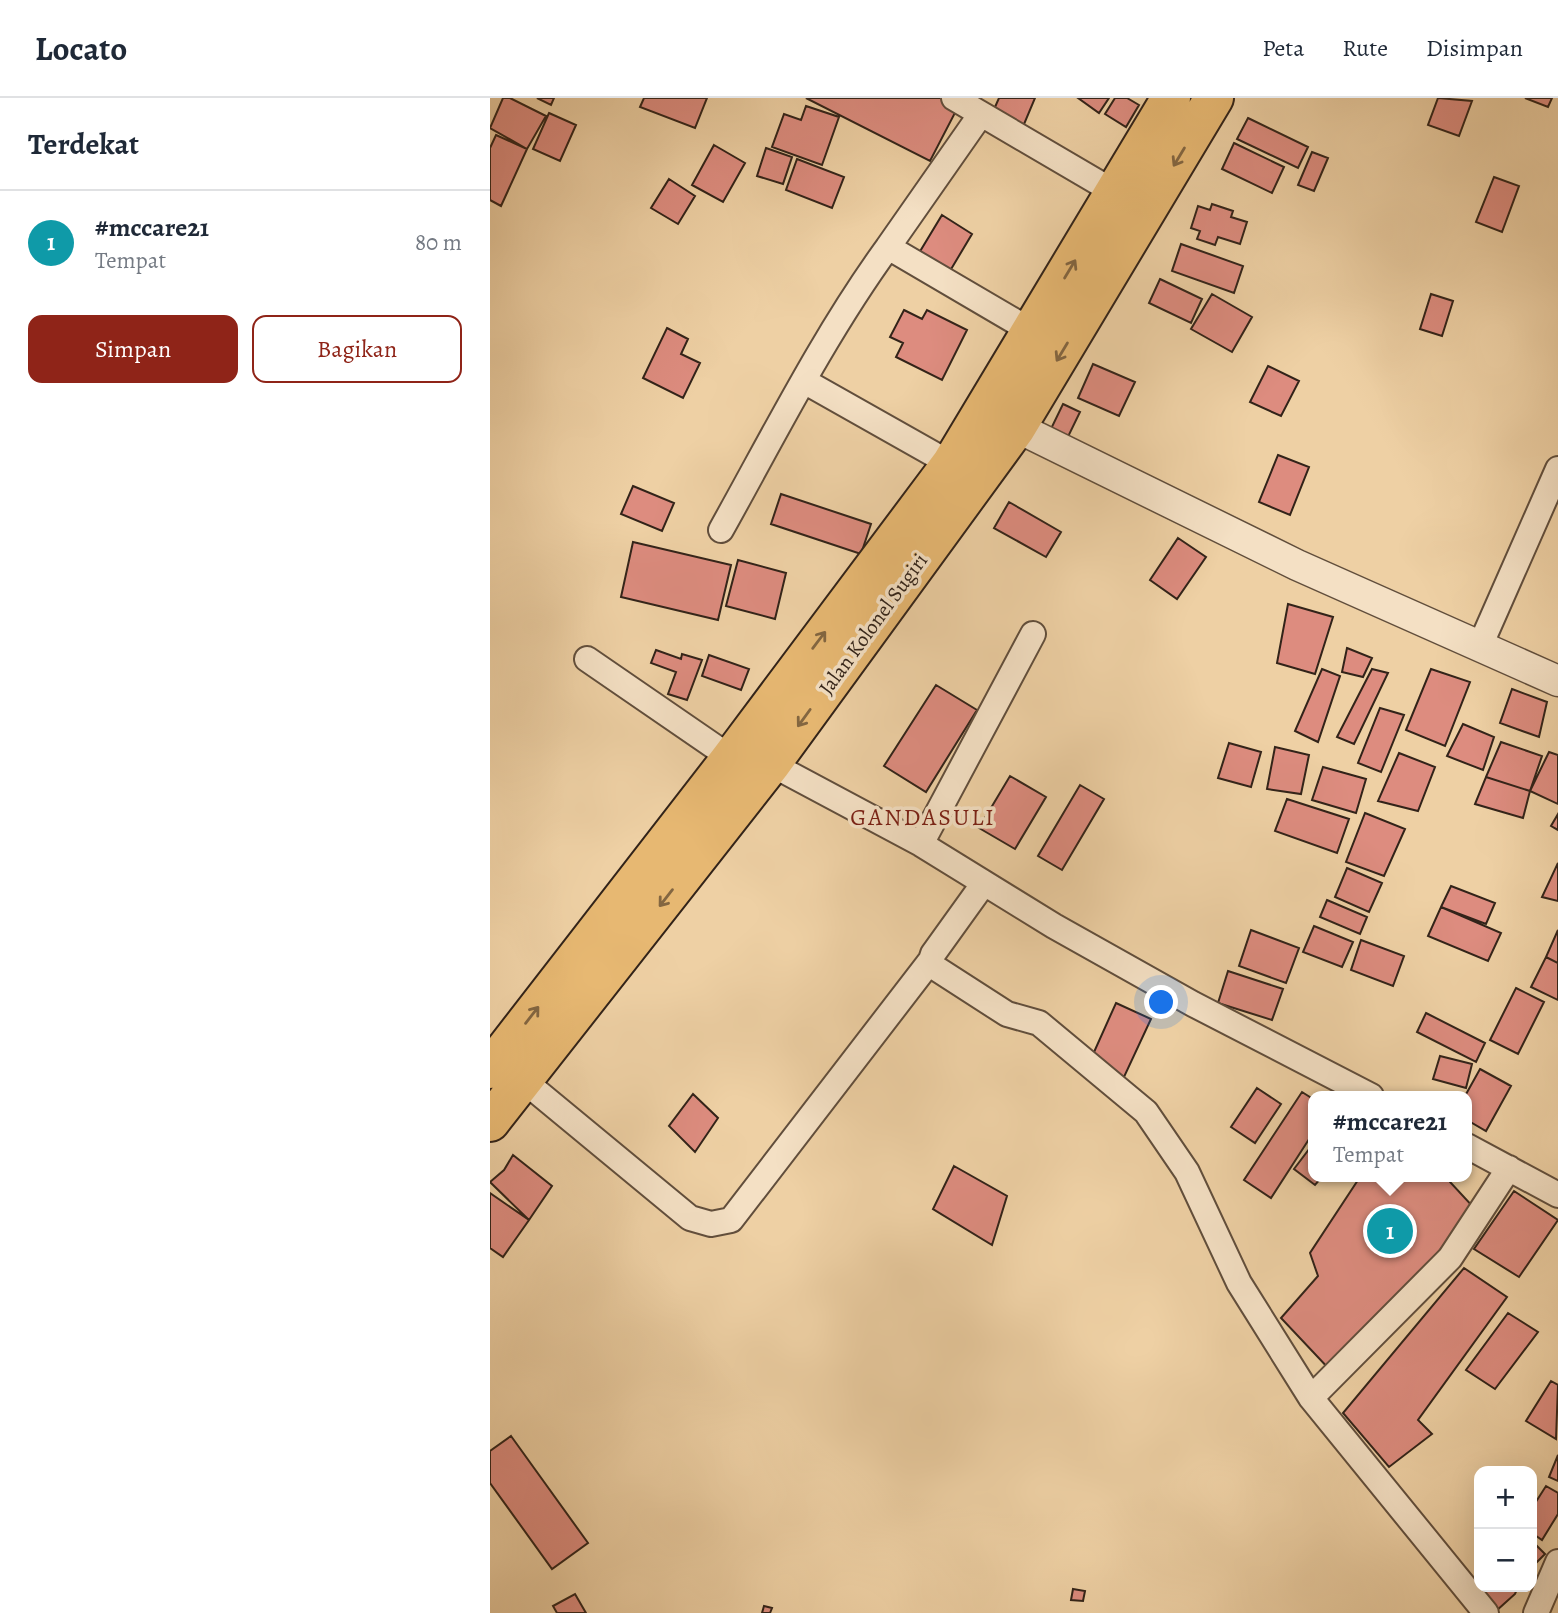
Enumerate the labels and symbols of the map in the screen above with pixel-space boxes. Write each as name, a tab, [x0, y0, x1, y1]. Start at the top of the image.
one-way arrow	[1171, 146, 1185, 166]
one-way arrow	[1063, 260, 1077, 280]
one-way arrow	[1055, 341, 1069, 361]
street label: Jalan Kolonel Sugiri	[812, 548, 934, 700]
one-way arrow	[812, 631, 827, 650]
one-way arrow	[797, 708, 812, 727]
district label: GANDASULI	[850, 801, 996, 833]
one-way arrow	[658, 889, 673, 907]
your location	[1144, 985, 1178, 1019]
one-way arrow	[524, 1006, 539, 1024]
pin: 1	[1367, 1205, 1413, 1257]

